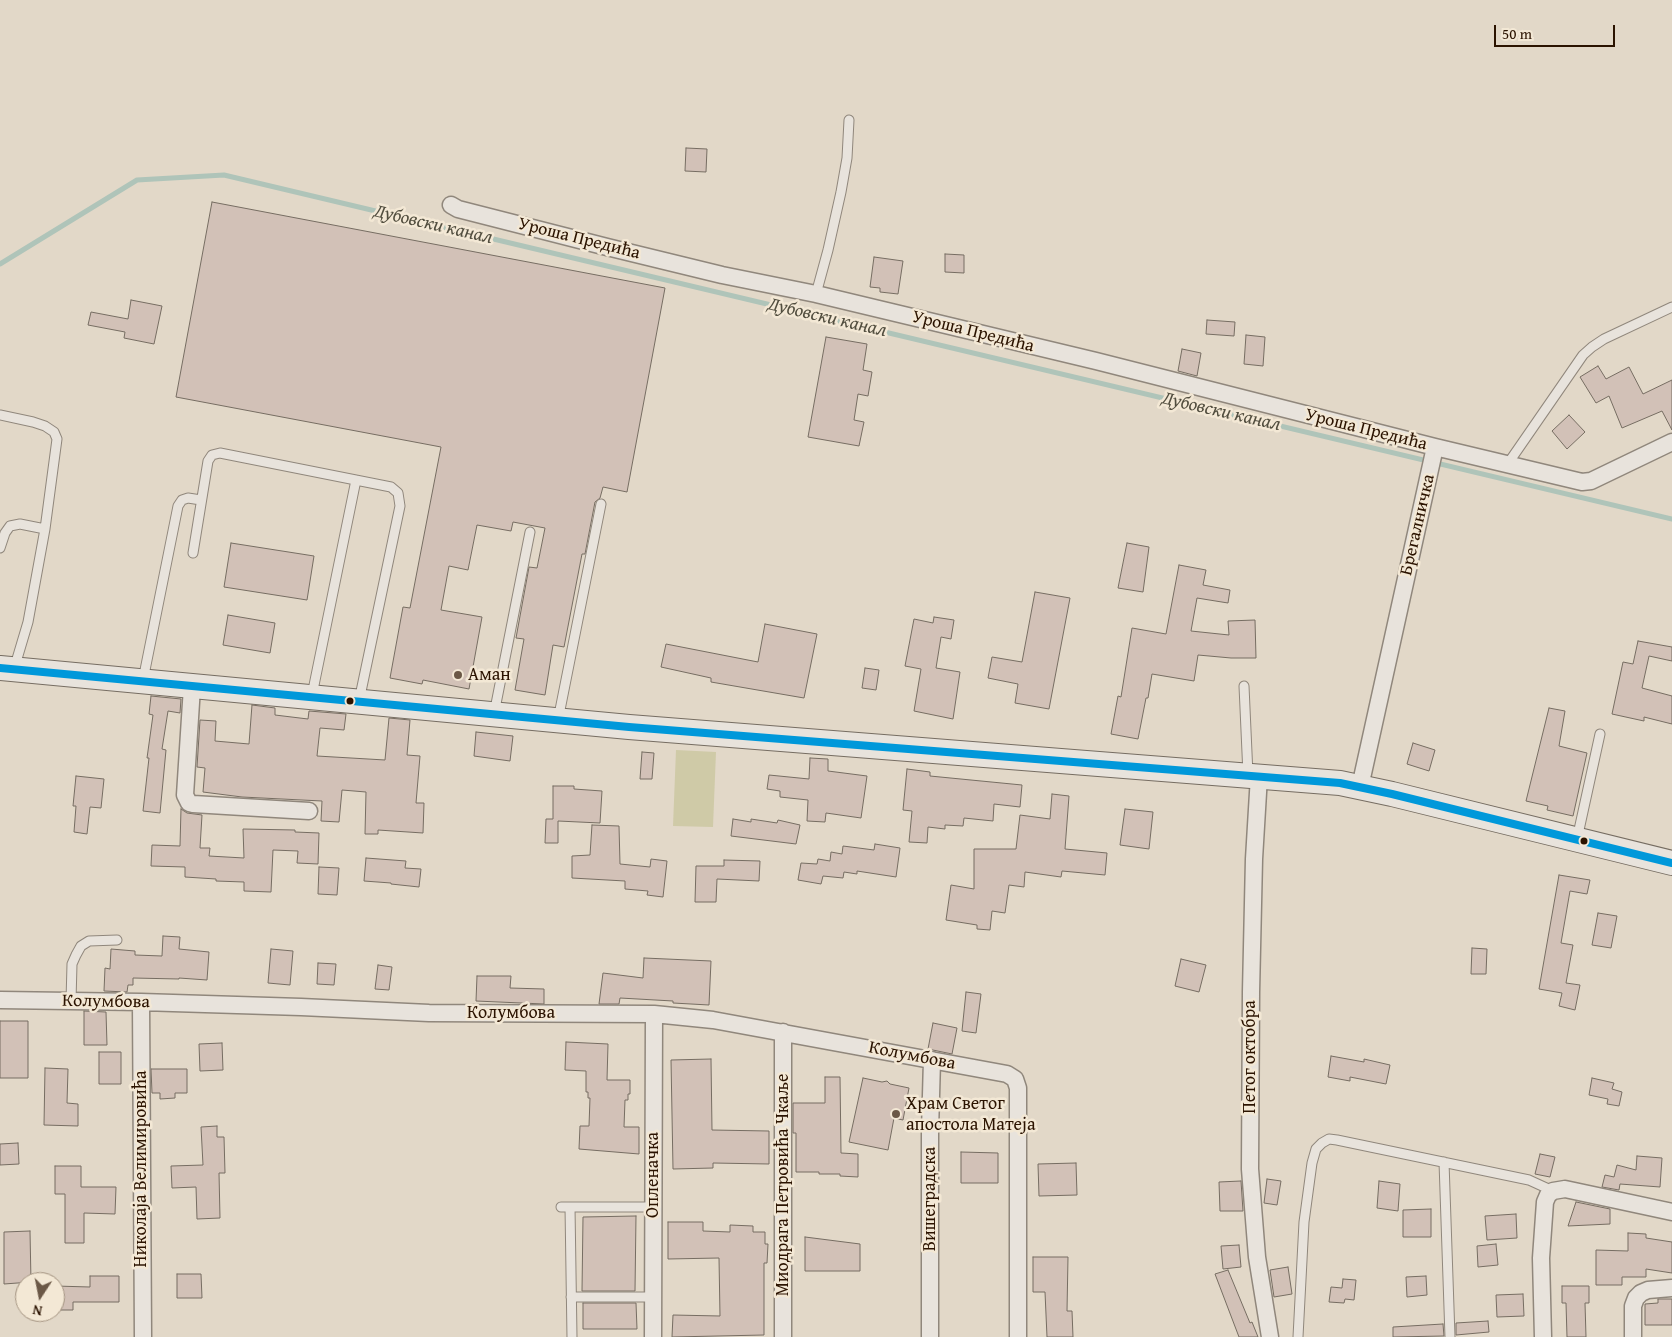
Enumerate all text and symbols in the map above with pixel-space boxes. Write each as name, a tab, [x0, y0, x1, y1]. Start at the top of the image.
scale bar	[1497, 15, 1618, 47]
text: 50 m	[1502, 23, 1532, 44]
water label: Дубовски канал	[371, 200, 495, 250]
street label: Уроша Предића	[516, 213, 642, 265]
water label: Дубовски канал	[765, 293, 889, 343]
street label: Уроша Предића	[910, 306, 1036, 358]
water label: Дубовски канал	[1159, 387, 1283, 437]
street label: Уроша Предића	[1303, 404, 1429, 456]
street label: Брегалничка	[1396, 472, 1440, 578]
place label: Аман	[468, 664, 511, 686]
marker: Аман	[452, 669, 464, 681]
unlabelled marker	[345, 696, 355, 706]
unlabelled marker	[1579, 836, 1589, 846]
street label: Колумбова	[62, 990, 150, 1014]
street label: Петог октобра	[1239, 1000, 1261, 1114]
street label: Колумбова	[467, 1002, 555, 1024]
street label: Колумбова	[867, 1037, 957, 1075]
street label: Николаја Велимировића	[130, 1071, 152, 1267]
street label: Миодрага Петровића Чкаље	[772, 1074, 794, 1296]
place label: Храм Светог апостола Матеја	[906, 1093, 1035, 1136]
marker: Храм Светог апостола Матеја	[890, 1108, 902, 1120]
street label: Опленачка	[642, 1132, 664, 1218]
street label: Вишеградска	[919, 1147, 941, 1251]
north arrow	[15, 1272, 65, 1322]
text: N	[31, 1300, 44, 1321]

